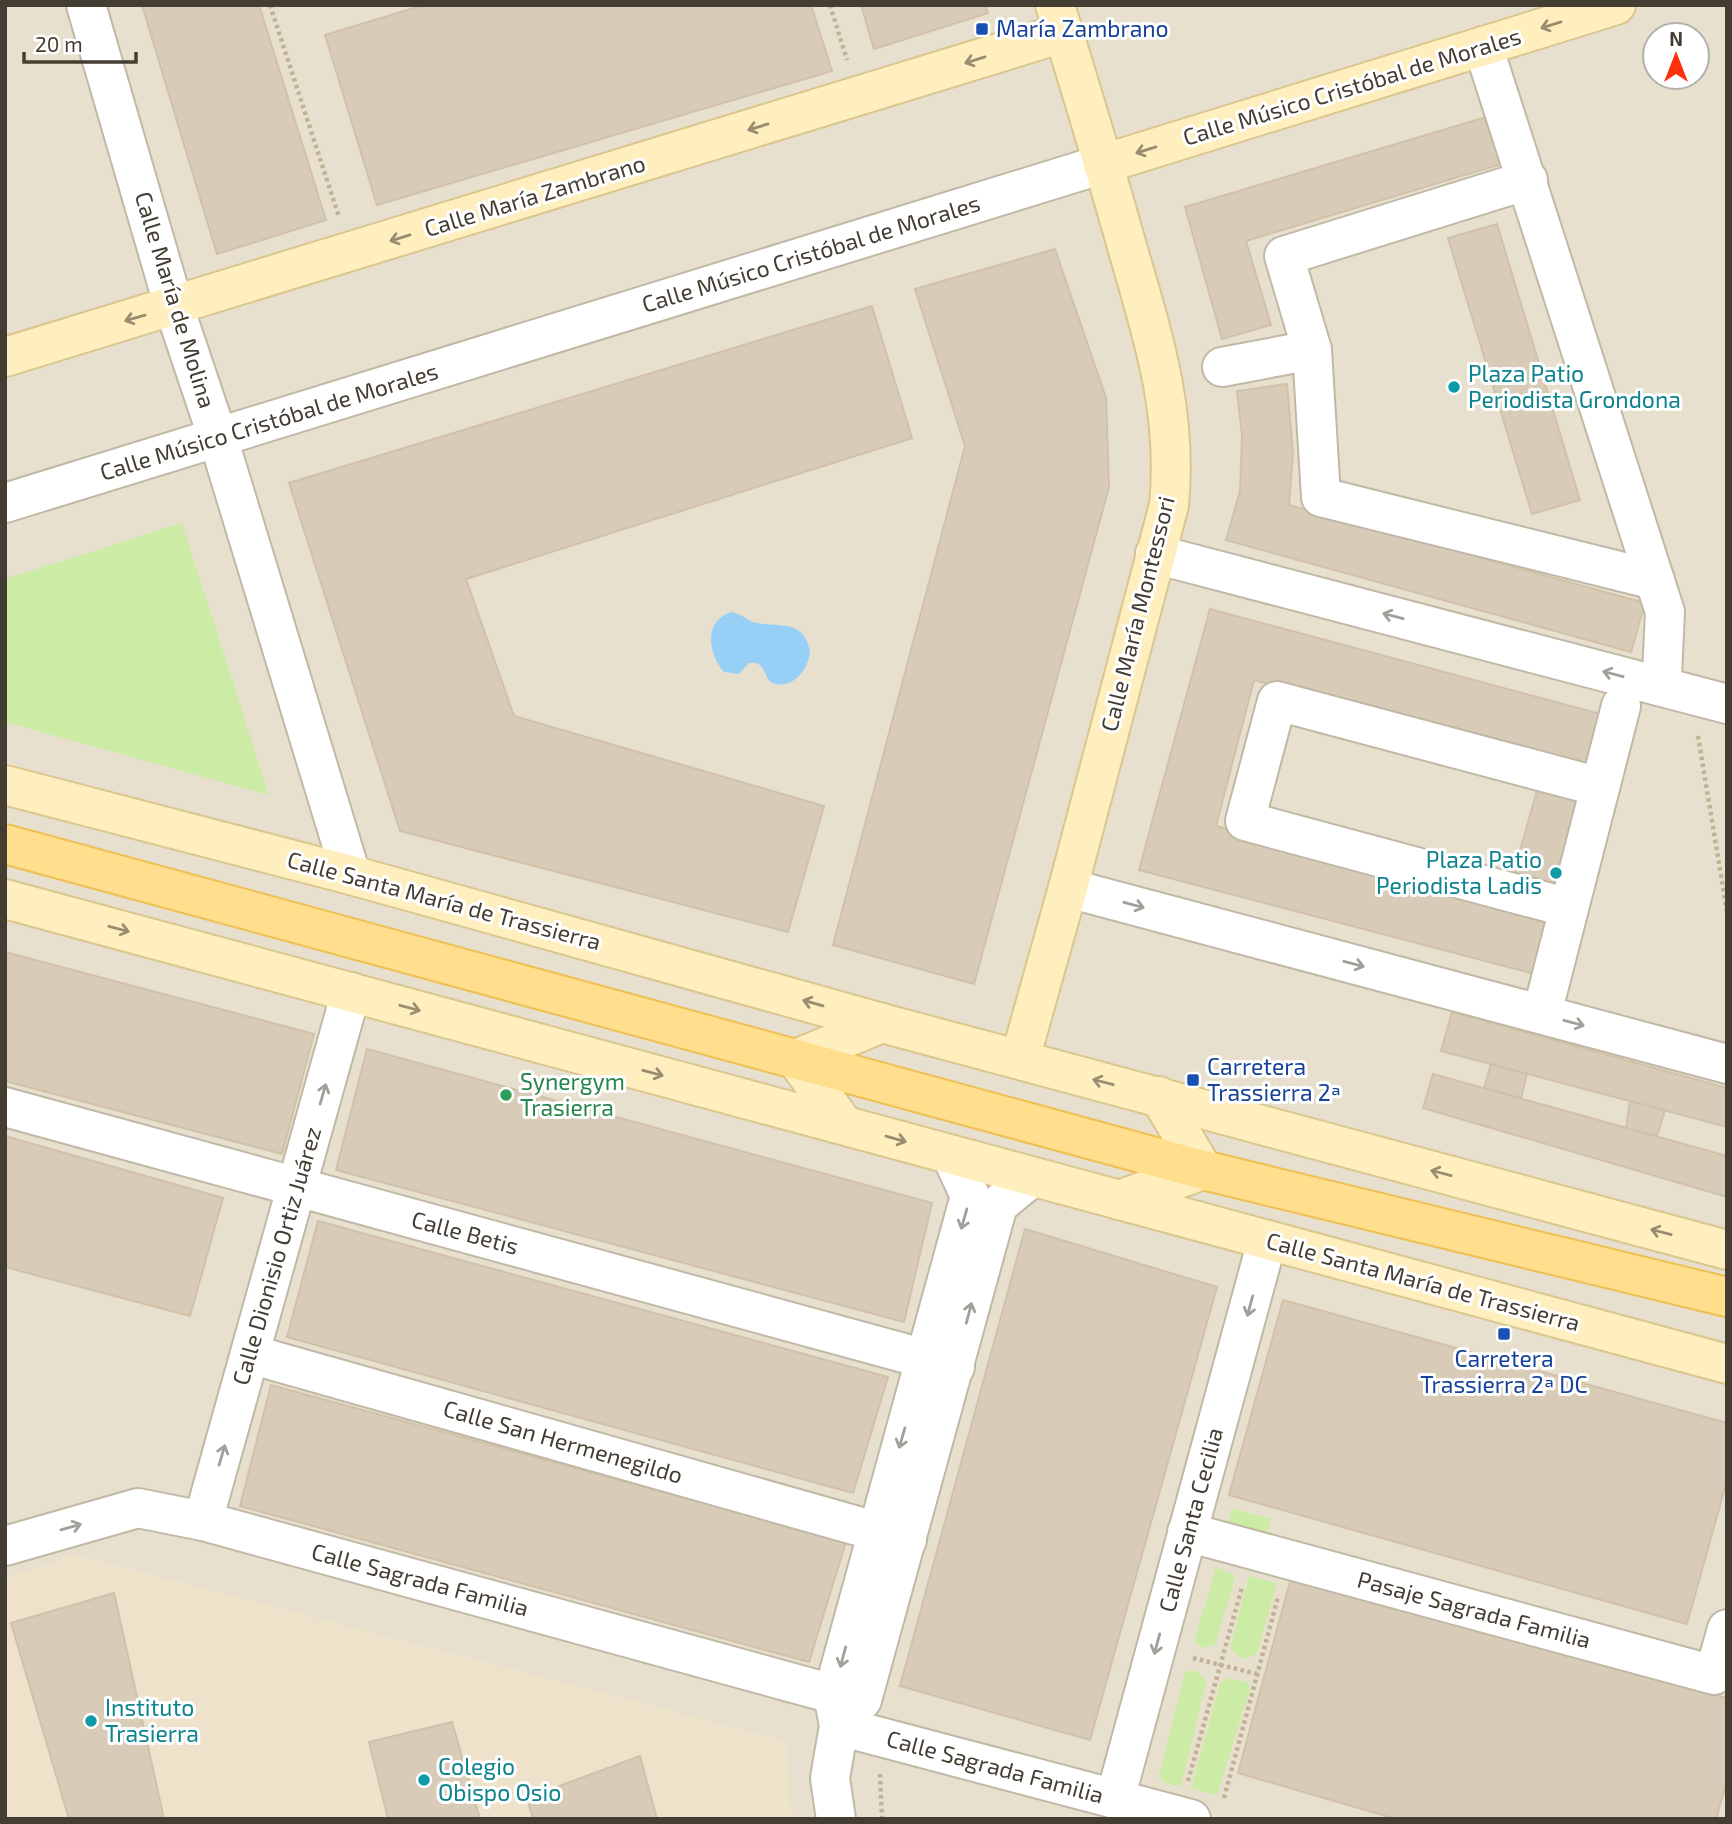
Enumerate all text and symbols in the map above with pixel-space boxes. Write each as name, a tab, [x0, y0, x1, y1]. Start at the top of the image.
place label: María Zambrano	[996, 14, 1169, 42]
one-way arrow	[1540, 20, 1562, 33]
scale bar	[24, 21, 136, 65]
marker: María Zambrano	[974, 21, 990, 37]
street label: Calle Músico Cristóbal de Morales	[1179, 21, 1524, 151]
north arrow	[1641, 21, 1711, 91]
text: N	[1669, 27, 1683, 50]
text: 20 m	[35, 31, 83, 56]
one-way arrow	[964, 55, 986, 68]
one-way arrow	[747, 122, 769, 135]
one-way arrow	[1136, 145, 1158, 158]
street label: Calle María Zambrano	[421, 148, 649, 242]
street label: Calle María de Molina	[130, 188, 222, 411]
street label: Calle Músico Cristóbal de Morales	[638, 188, 983, 318]
one-way arrow	[389, 232, 411, 245]
one-way arrow	[124, 313, 146, 326]
street label: Calle Músico Cristóbal de Morales	[96, 356, 441, 486]
place label: Plaza Patio Periodista Grondona	[1468, 359, 1681, 413]
marker: Plaza Patio Periodista Grondona	[1446, 379, 1462, 395]
street label: Calle María Montessori	[1094, 493, 1180, 734]
one-way arrow	[1383, 609, 1405, 622]
one-way arrow	[1603, 667, 1625, 680]
street label: Calle Santa María de Trassierra	[284, 845, 604, 955]
place label: Plaza Patio Periodista Ladis	[1376, 845, 1542, 899]
marker: Plaza Patio Periodista Ladis	[1548, 865, 1564, 881]
one-way arrow	[1123, 899, 1145, 912]
one-way arrow	[108, 923, 130, 936]
one-way arrow	[1342, 958, 1365, 971]
one-way arrow	[802, 996, 824, 1009]
one-way arrow	[398, 1002, 421, 1015]
one-way arrow	[1562, 1017, 1585, 1030]
place label: Carretera Trassierra 2ª	[1207, 1052, 1341, 1106]
place label: Synergym Trasierra	[520, 1067, 625, 1121]
one-way arrow	[642, 1067, 664, 1080]
marker: Carretera Trassierra 2ª	[1185, 1072, 1201, 1088]
one-way arrow	[1093, 1074, 1115, 1087]
one-way arrow	[317, 1084, 330, 1106]
marker: Synergym Trasierra	[498, 1087, 514, 1103]
street label: Calle Dionisio Ortiz Juárez	[226, 1123, 326, 1388]
one-way arrow	[885, 1134, 907, 1147]
one-way arrow	[1430, 1166, 1453, 1179]
street label: Calle Betis	[409, 1204, 522, 1260]
one-way arrow	[956, 1208, 969, 1230]
one-way arrow	[1650, 1225, 1672, 1238]
street label: Calle Santa María de Trassierra	[1263, 1226, 1583, 1336]
one-way arrow	[1242, 1295, 1255, 1317]
one-way arrow	[964, 1303, 977, 1325]
marker: Carretera Trassierra 2ª DC	[1496, 1326, 1512, 1342]
place label: Carretera Trassierra 2ª DC	[1420, 1344, 1588, 1398]
street label: Calle San Hermenegildo	[440, 1393, 686, 1489]
street label: Calle Santa Cecilia	[1152, 1424, 1228, 1615]
one-way arrow	[895, 1427, 908, 1449]
one-way arrow	[216, 1444, 229, 1466]
one-way arrow	[60, 1520, 82, 1533]
street label: Calle Sagrada Familia	[309, 1537, 532, 1621]
street label: Pasaje Sagrada Familia	[1355, 1564, 1594, 1654]
one-way arrow	[1150, 1632, 1163, 1655]
one-way arrow	[836, 1646, 849, 1668]
place label: Instituto Trasierra	[105, 1693, 199, 1747]
marker: Instituto Trasierra	[83, 1713, 99, 1729]
street label: Calle Sagrada Familia	[884, 1724, 1107, 1808]
place label: Colegio Obispo Osio	[438, 1752, 561, 1806]
marker: Colegio Obispo Osio	[416, 1772, 432, 1788]

